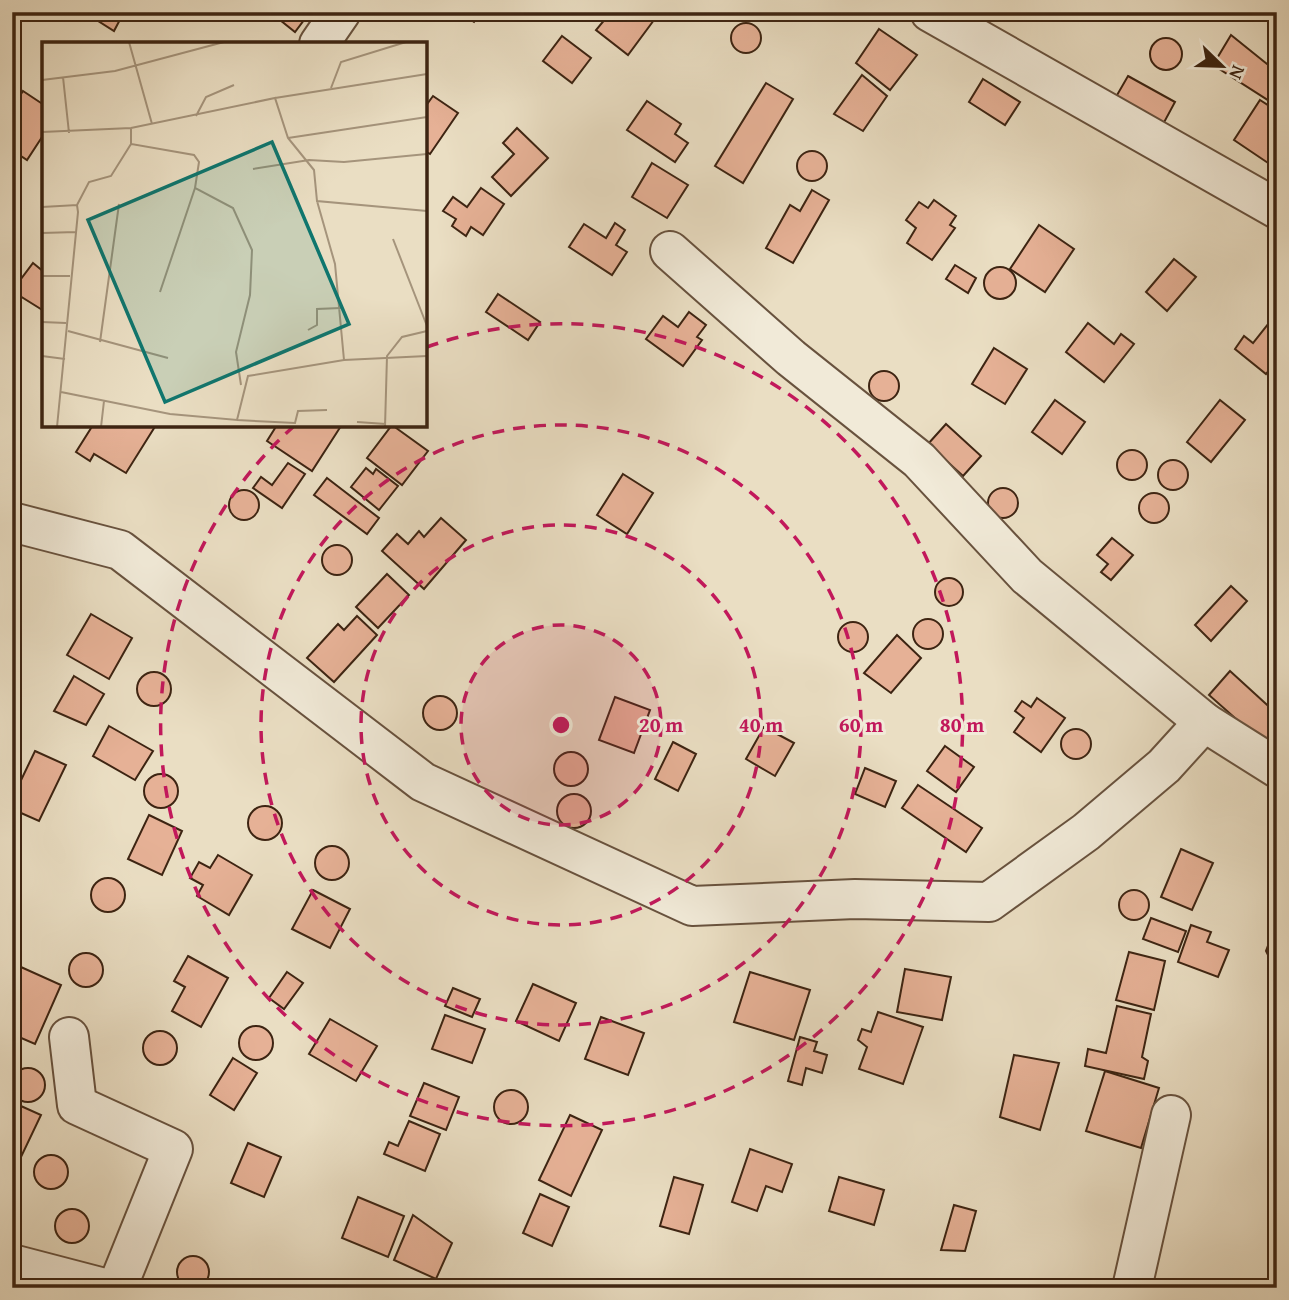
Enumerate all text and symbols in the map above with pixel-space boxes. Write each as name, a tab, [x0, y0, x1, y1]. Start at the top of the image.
north arrow	[1188, 32, 1258, 102]
inset map	[42, 42, 427, 427]
text: N	[1222, 61, 1253, 84]
text: 20 m	[639, 709, 683, 740]
text: 40 m	[739, 709, 783, 740]
text: 60 m	[839, 709, 883, 740]
text: 80 m	[940, 709, 984, 740]
centre of rings	[549, 713, 573, 737]

